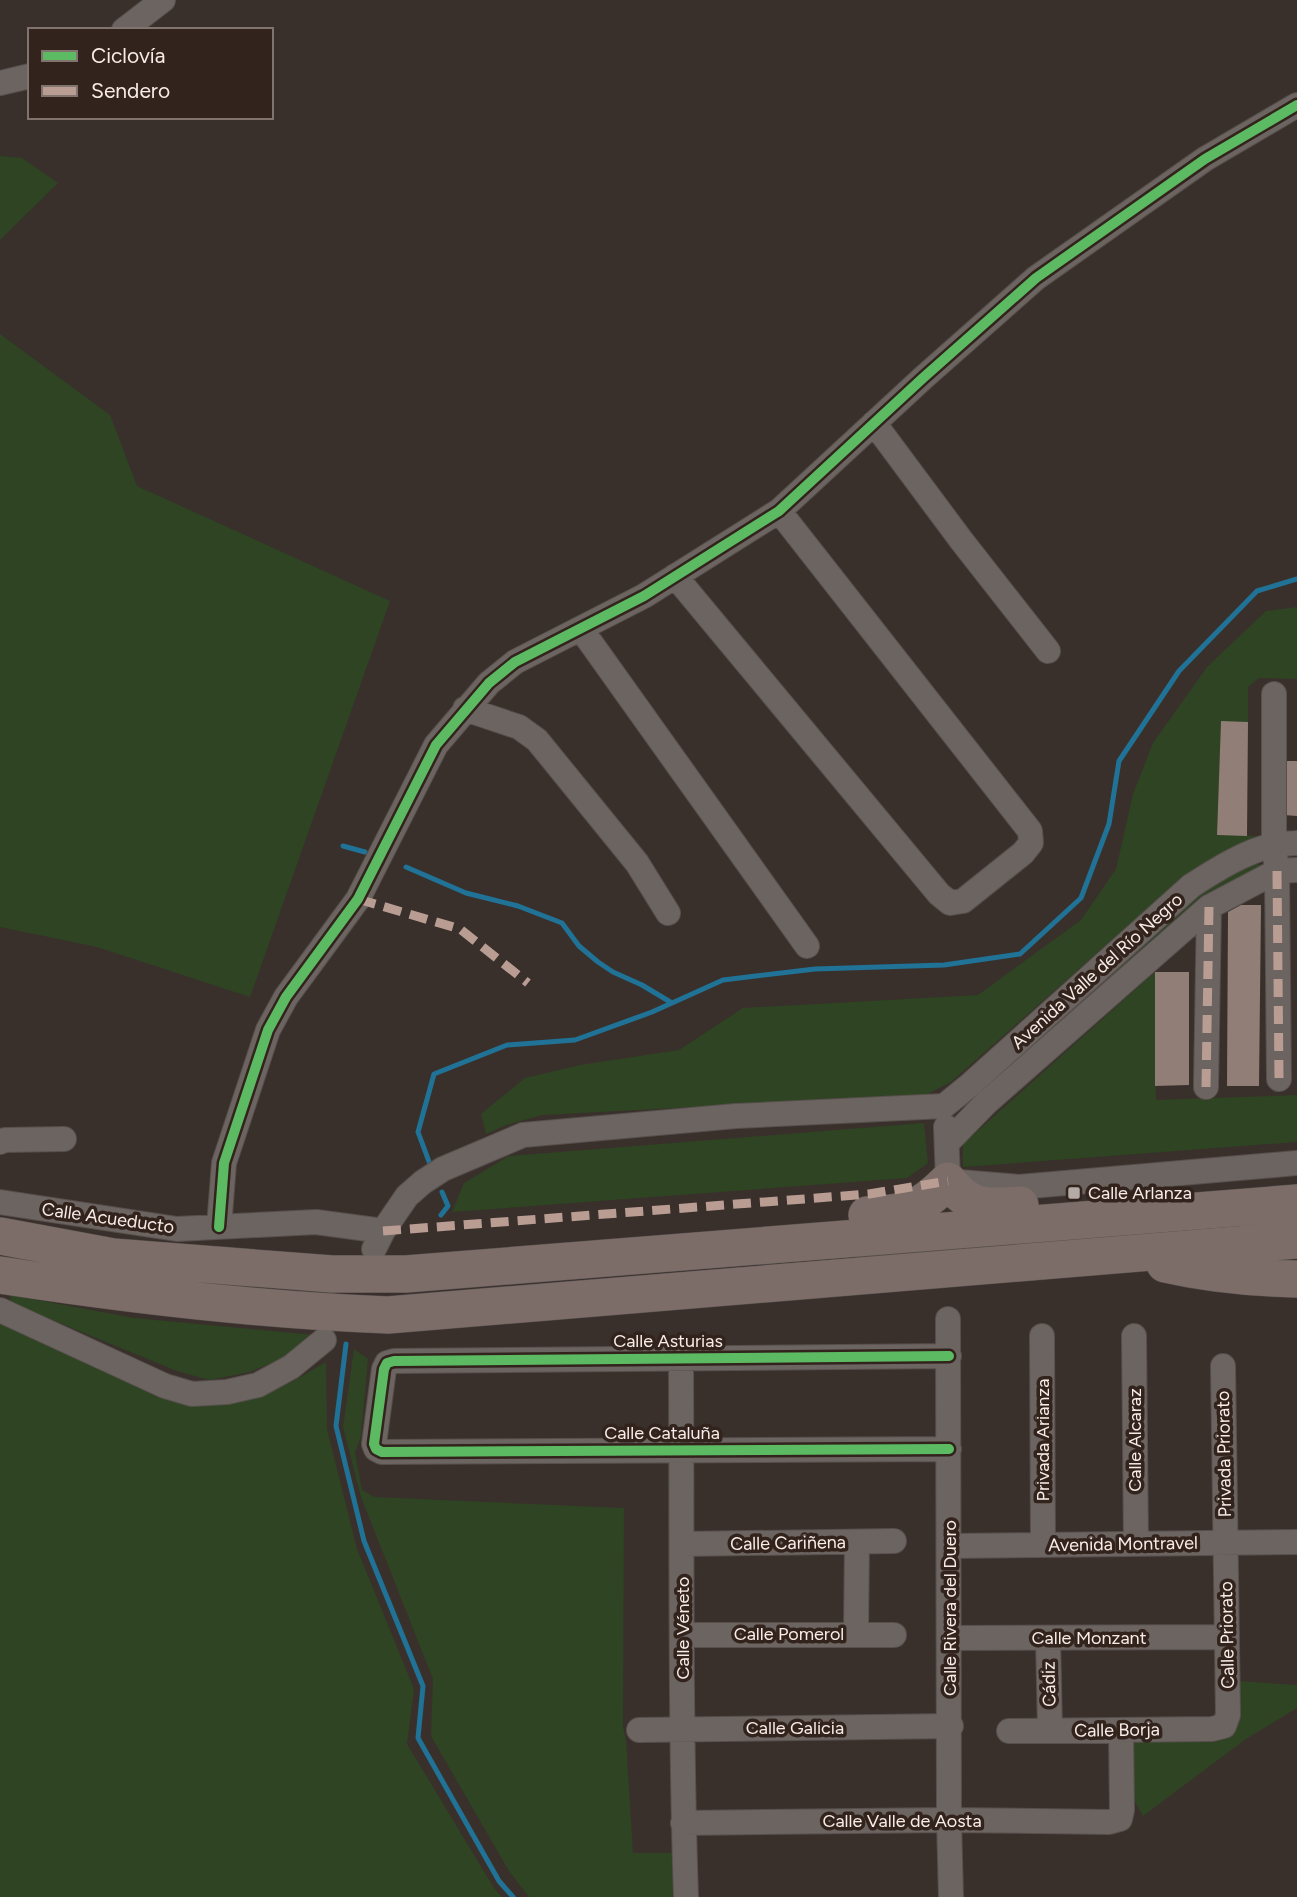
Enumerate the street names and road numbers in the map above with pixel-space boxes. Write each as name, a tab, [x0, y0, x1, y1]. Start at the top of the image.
street label: Avenida Valle del Río Negro	[1007, 888, 1187, 1054]
street label: Calle Acueducto	[40, 1198, 176, 1238]
street label: Calle Asturias	[613, 1330, 723, 1352]
street label: Privada Arianza	[1032, 1379, 1054, 1501]
street label: Calle Alcaraz	[1124, 1388, 1146, 1492]
street label: Privada Priorato	[1212, 1391, 1236, 1517]
street label: Calle Cataluña	[604, 1422, 720, 1444]
street label: Calle Rivera del Duero	[939, 1520, 961, 1696]
street label: Calle Cariñena	[730, 1531, 846, 1555]
street label: Avenida Montravel	[1048, 1532, 1198, 1556]
street label: Calle Véneto	[672, 1576, 694, 1680]
street label: Calle Priorato	[1215, 1581, 1239, 1689]
street label: Calle Pomerol	[734, 1623, 844, 1645]
street label: Calle Monzant	[1032, 1627, 1147, 1649]
street label: Cádiz	[1038, 1661, 1060, 1707]
street label: Calle Galicia	[746, 1717, 844, 1739]
street label: Calle Borja	[1074, 1718, 1160, 1742]
street label: Calle Valle de Aosta	[822, 1810, 982, 1832]

